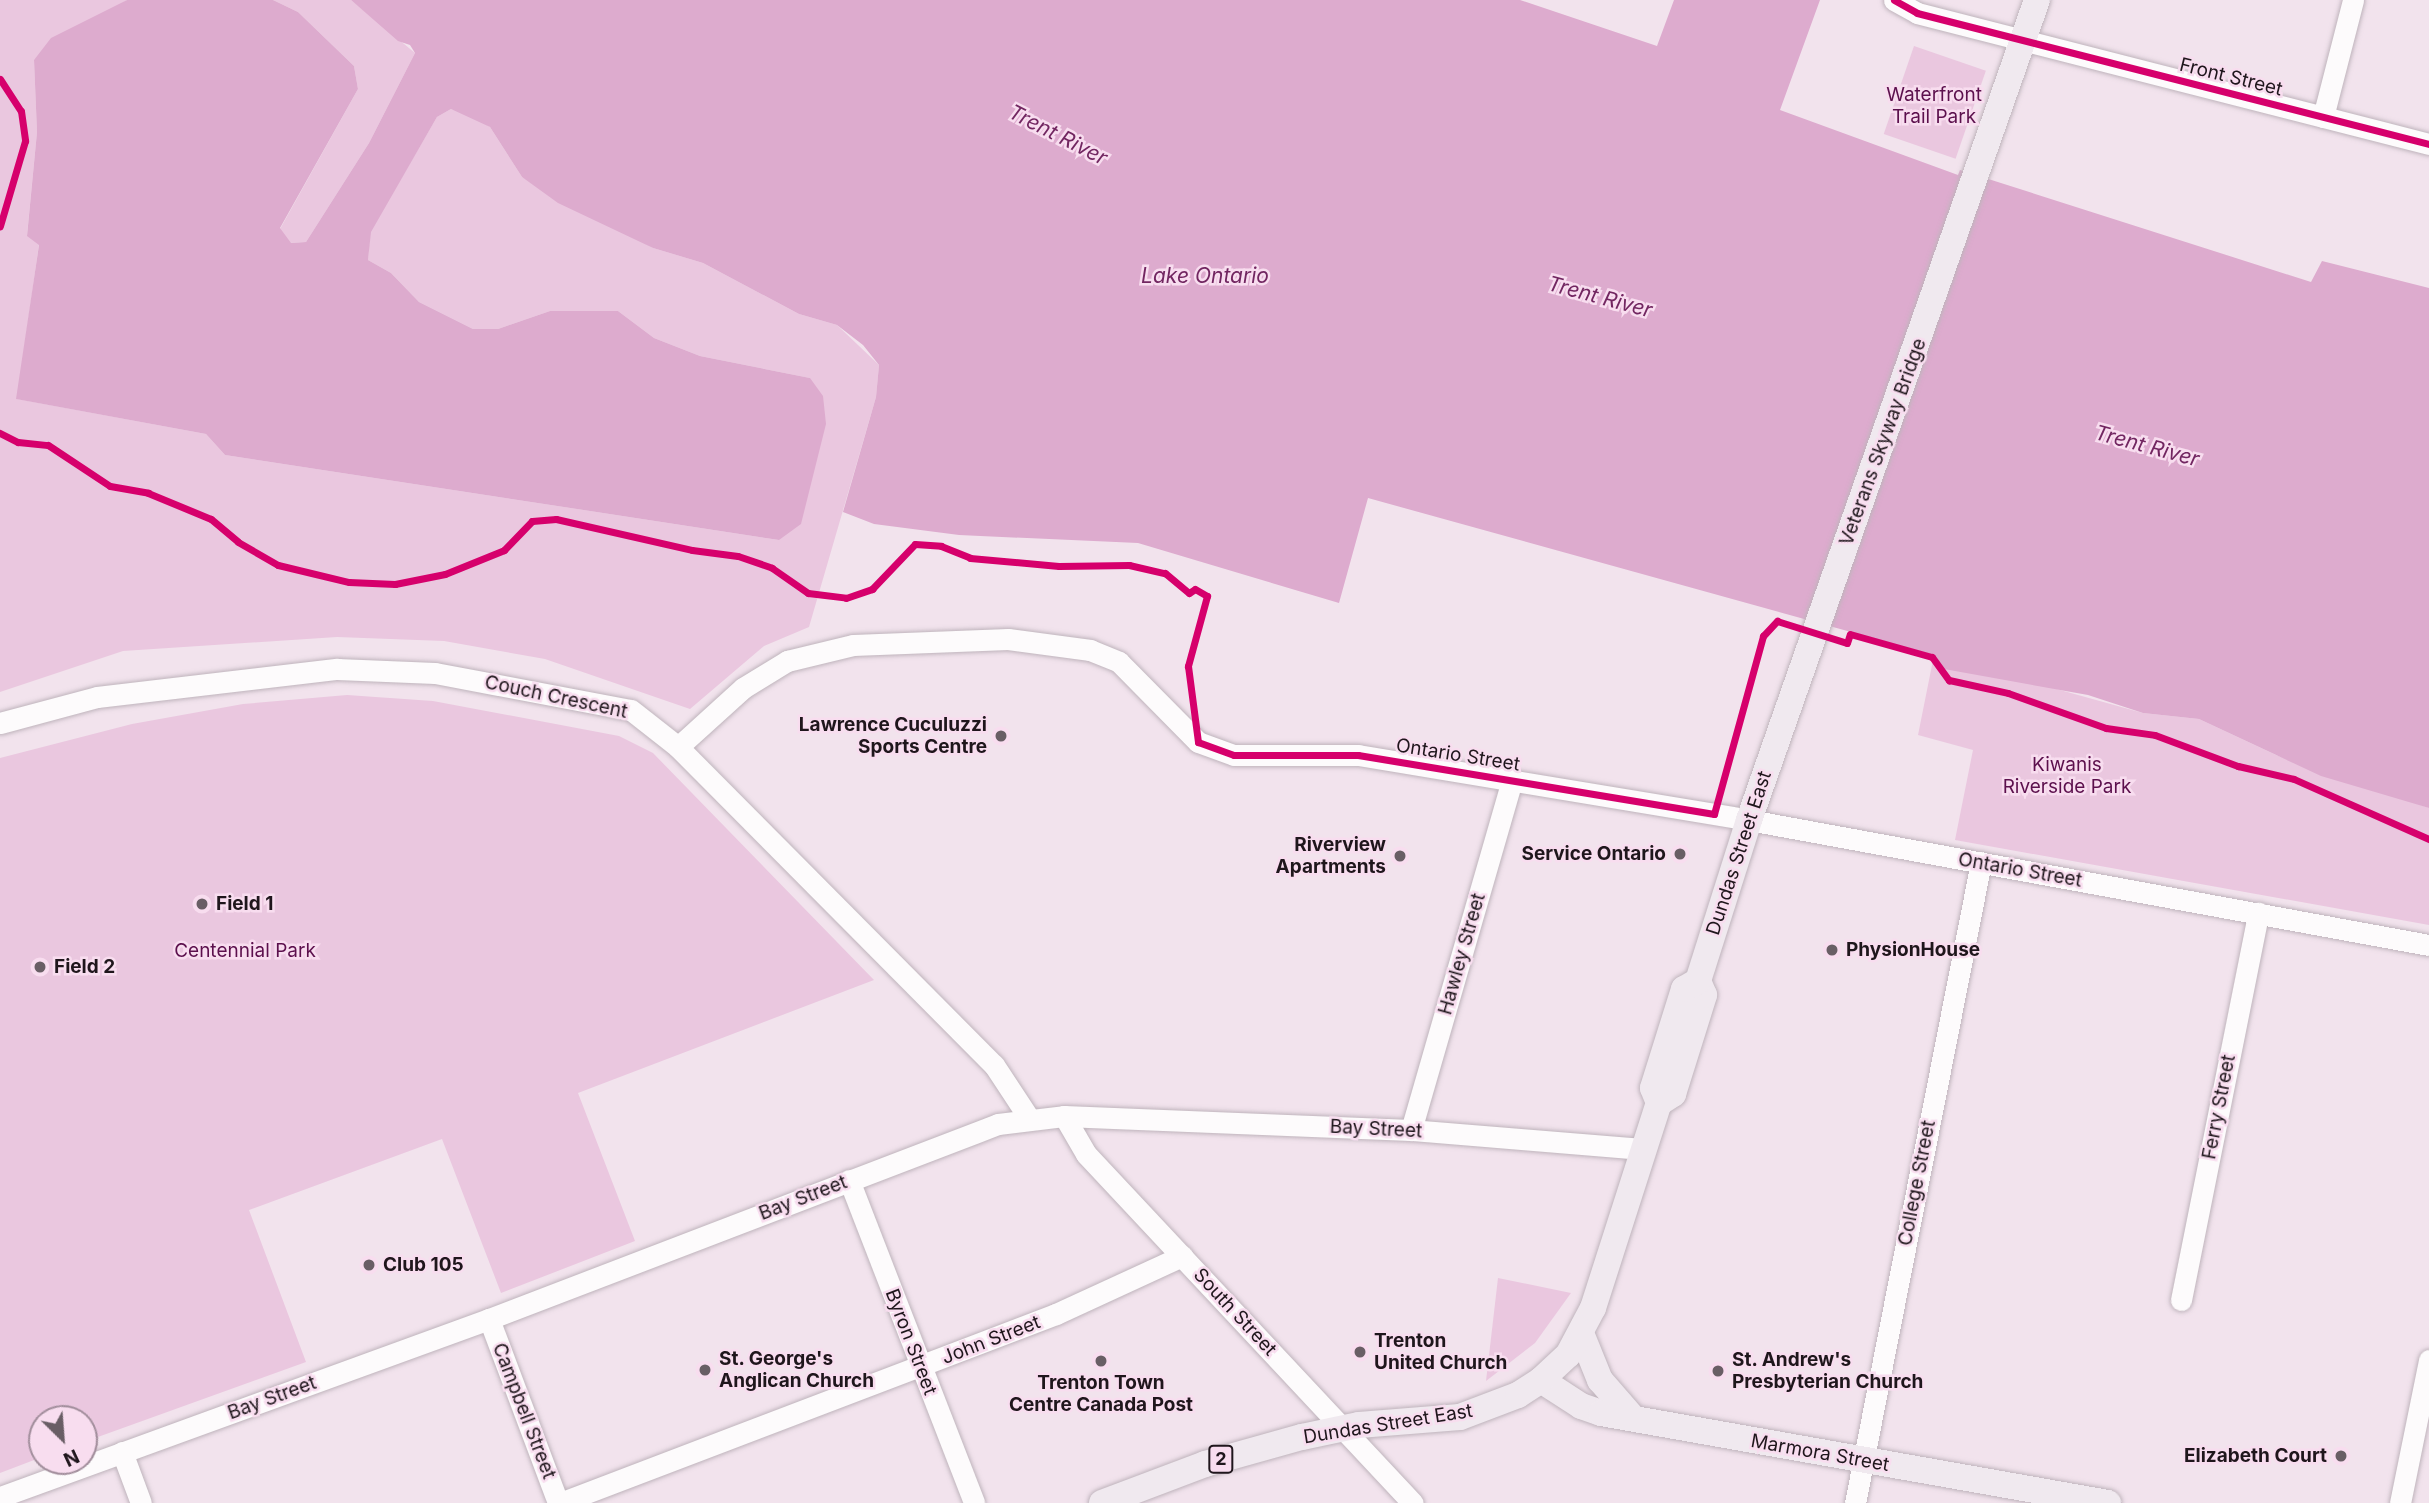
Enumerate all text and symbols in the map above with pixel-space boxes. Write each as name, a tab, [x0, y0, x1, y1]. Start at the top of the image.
street label: Front Street	[2177, 53, 2285, 101]
park label: Waterfront Trail Park	[1886, 84, 1982, 128]
water label: Trent River	[1004, 99, 1112, 171]
water label: Lake Ontario	[1141, 263, 1269, 289]
water label: Trent River	[1545, 271, 1655, 323]
street label: Veterans Skyway Bridge	[1835, 335, 1931, 549]
water label: Trent River	[2092, 420, 2202, 472]
street label: Couch Crescent	[483, 671, 629, 723]
place label: Lawrence Cuculuzzi Sports Centre	[799, 714, 987, 758]
marker: Lawrence Cuculuzzi Sports Centre	[993, 728, 1009, 744]
street label: Ontario Street	[1394, 734, 1522, 776]
park label: Kiwanis Riverside Park	[2003, 754, 2131, 798]
street label: Dundas Street East	[1702, 768, 1776, 938]
place label: Riverview Apartments	[1276, 834, 1386, 878]
place label: Service Ontario	[1521, 843, 1666, 865]
marker: Service Ontario	[1672, 846, 1688, 862]
marker: Riverview Apartments	[1392, 848, 1408, 864]
street label: Ontario Street	[1956, 848, 2084, 892]
street label: Hawley Street	[1434, 891, 1490, 1017]
place label: Field 1	[216, 893, 273, 915]
marker: Field 1	[194, 896, 210, 912]
place label: PhysionHouse	[1846, 939, 1980, 961]
park label: Centennial Park	[174, 940, 316, 962]
marker: PhysionHouse	[1824, 942, 1840, 958]
place label: Field 2	[54, 956, 115, 978]
marker: Field 2	[32, 959, 48, 975]
street label: Ferry Street	[2198, 1053, 2240, 1161]
street label: Bay Street	[1329, 1115, 1423, 1143]
street label: College Street	[1894, 1118, 1940, 1248]
street label: Bay Street	[756, 1171, 850, 1225]
place label: Club 105	[383, 1254, 464, 1276]
marker: Club 105	[361, 1257, 377, 1273]
street label: South Street	[1189, 1264, 1281, 1360]
street label: Byron Street	[880, 1286, 942, 1398]
street label: John Street	[939, 1311, 1043, 1369]
place label: Trenton United Church	[1374, 1330, 1507, 1374]
street label: Campbell Street	[488, 1340, 560, 1482]
marker: Trenton United Church	[1352, 1344, 1368, 1360]
place label: St. George's Anglican Church	[719, 1348, 874, 1392]
place label: St. Andrew's Presbyterian Church	[1732, 1349, 1923, 1393]
marker: Trenton Town Centre Canada Post	[1093, 1353, 1109, 1369]
marker: St. George's Anglican Church	[697, 1362, 713, 1378]
marker: St. Andrew's Presbyterian Church	[1710, 1363, 1726, 1379]
street label: Bay Street	[225, 1371, 319, 1425]
place label: Trenton Town Centre Canada Post	[1009, 1372, 1193, 1416]
street label: Dundas Street East	[1302, 1399, 1474, 1449]
north arrow	[28, 1405, 98, 1475]
street label: Marmora Street	[1749, 1430, 1891, 1476]
text: N	[60, 1444, 83, 1471]
road number: 2	[1207, 1444, 1235, 1474]
place label: Elizabeth Court	[2184, 1445, 2327, 1467]
marker: Elizabeth Court	[2333, 1448, 2349, 1464]

